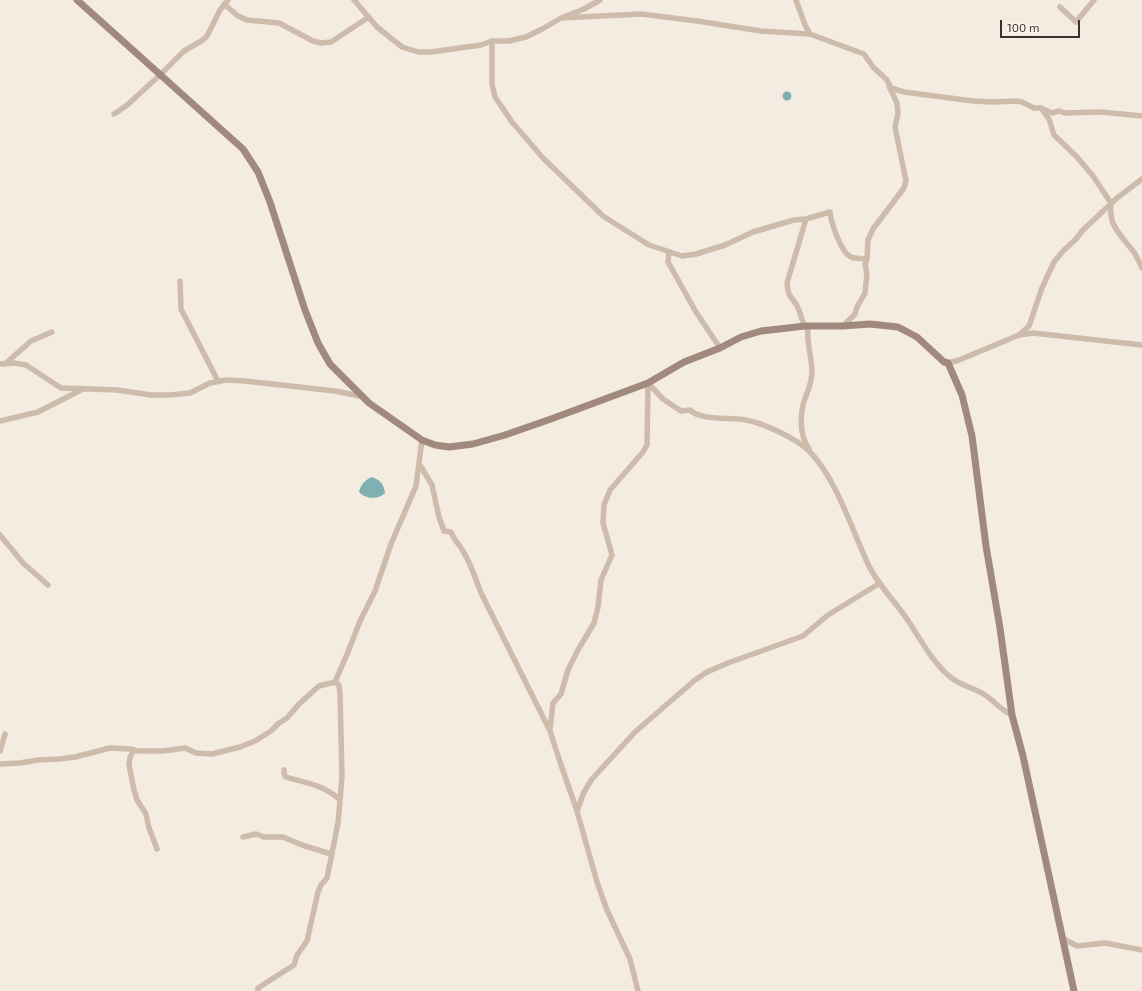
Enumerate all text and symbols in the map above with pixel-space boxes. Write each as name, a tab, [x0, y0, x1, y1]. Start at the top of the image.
scale bar	[1002, 12, 1082, 38]
text: 100 m	[1007, 20, 1039, 34]

